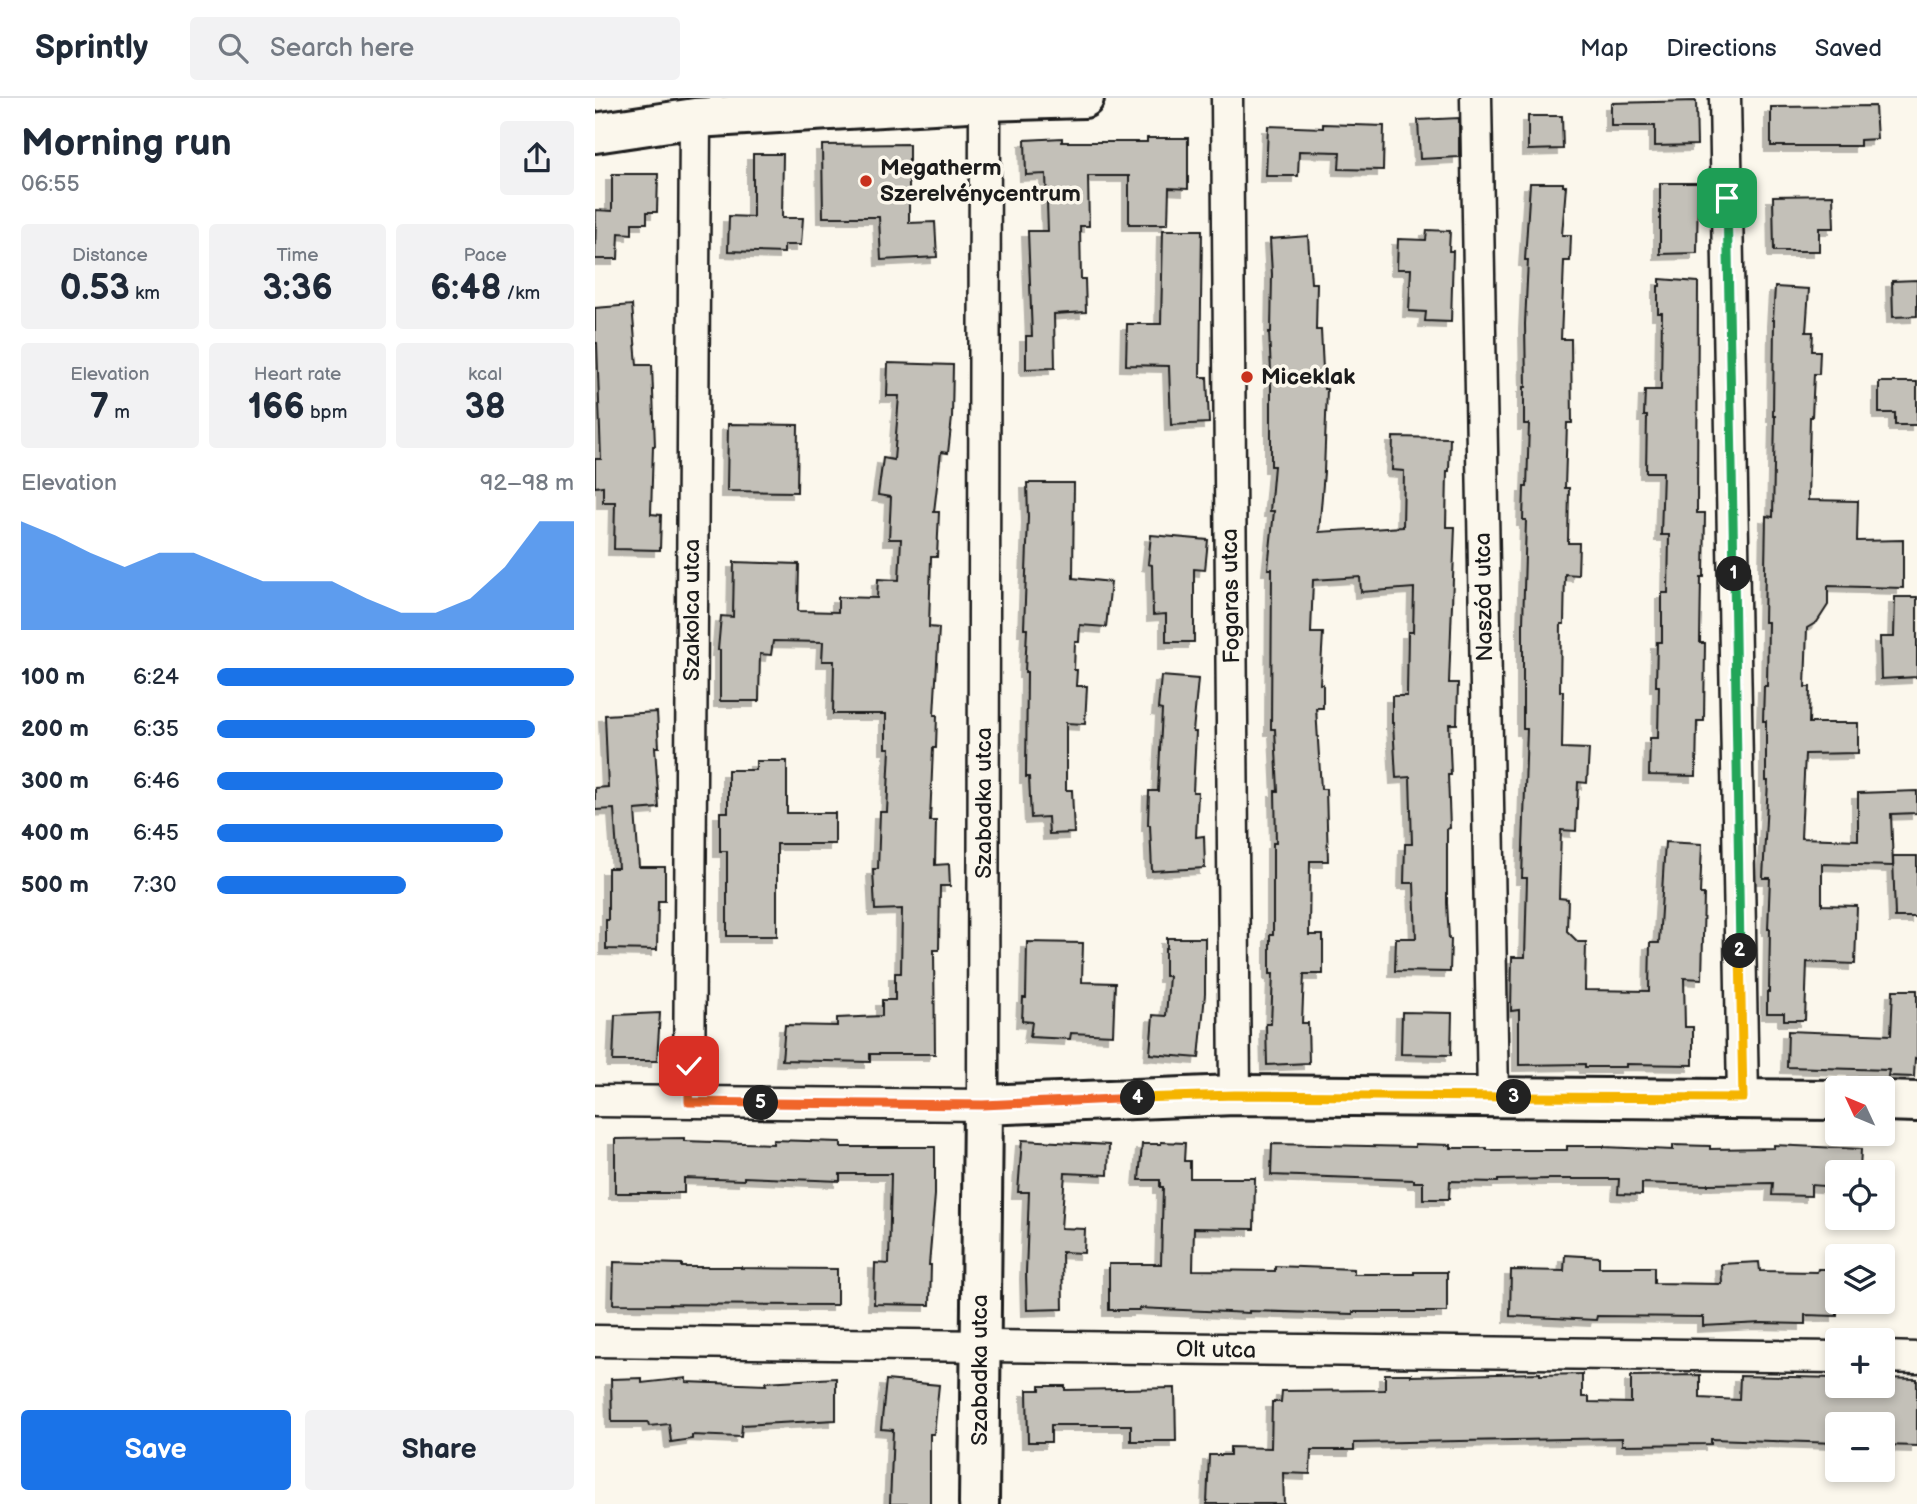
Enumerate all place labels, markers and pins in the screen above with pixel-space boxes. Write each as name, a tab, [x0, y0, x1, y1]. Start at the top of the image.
place label: Megatherm Szerelvénycentrum	[880, 154, 1081, 208]
pin	[1697, 168, 1757, 228]
marker: Megatherm Szerelvénycentrum	[858, 173, 874, 189]
place label: Miceklak	[1261, 363, 1355, 391]
marker: Miceklak	[1239, 369, 1255, 385]
pin: 1	[1717, 556, 1751, 592]
pin: 2	[1723, 934, 1757, 968]
pin	[659, 1036, 719, 1096]
pin: 4	[1121, 1080, 1155, 1116]
pin: 3	[1497, 1080, 1531, 1114]
pin: 5	[743, 1086, 779, 1121]

